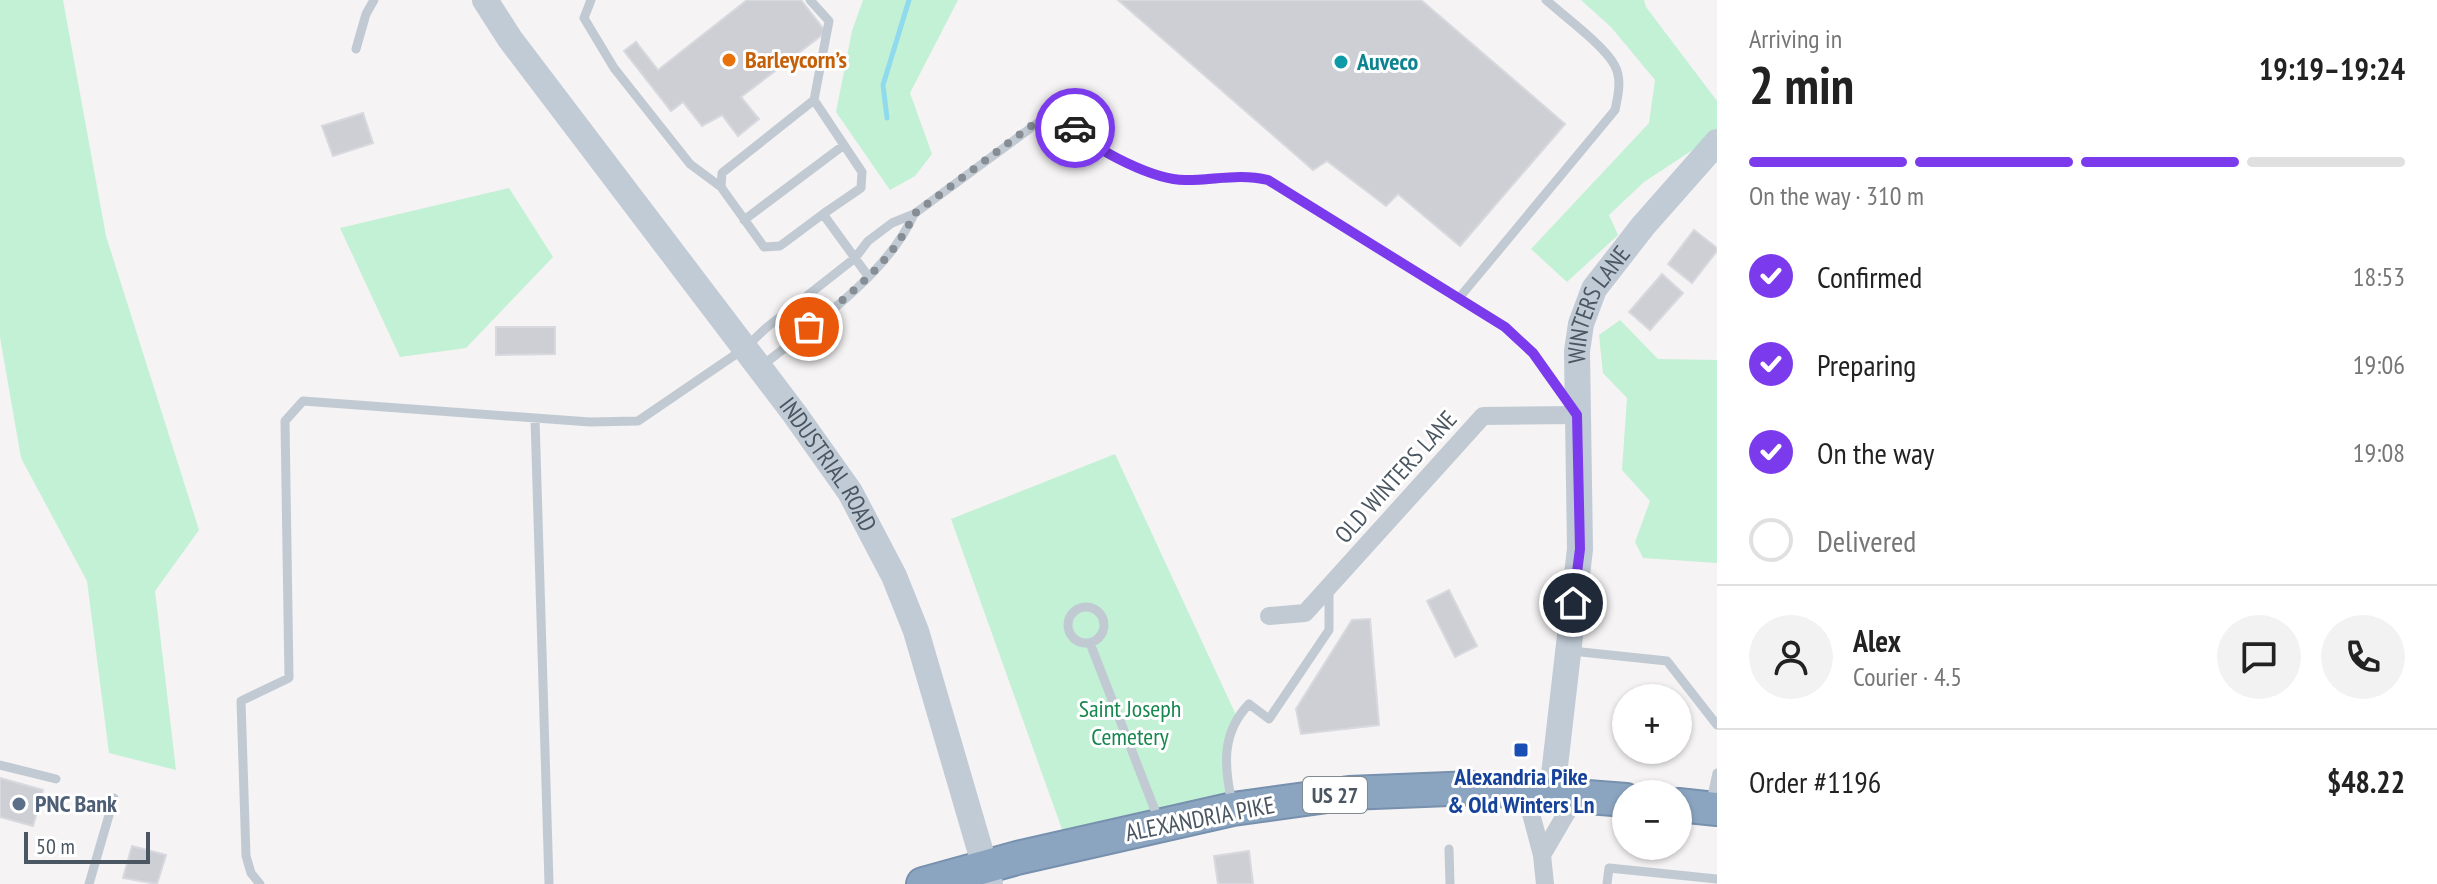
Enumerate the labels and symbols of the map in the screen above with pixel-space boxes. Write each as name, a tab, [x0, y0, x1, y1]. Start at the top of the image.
place label: Barleycorn’s	[745, 44, 847, 75]
place label: Auveco	[1356, 46, 1419, 77]
marker: Barleycorn’s	[720, 51, 738, 69]
marker: Auveco	[1332, 53, 1350, 71]
courier	[1035, 88, 1115, 168]
street label: WINTERS LANE	[1561, 239, 1637, 364]
pin	[775, 293, 843, 361]
street label: INDUSTRIAL ROAD	[773, 391, 884, 537]
street label: OLD WINTERS LANE	[1328, 404, 1463, 549]
pin	[1539, 569, 1607, 637]
park label: Saint Joseph Cemetery	[1079, 693, 1181, 752]
marker: Alexandria Pike & Old Winters Ln	[1512, 741, 1530, 759]
place label: Alexandria Pike & Old Winters Ln	[1448, 761, 1594, 820]
road number: US 27	[1303, 777, 1367, 813]
place label: PNC Bank	[35, 788, 117, 819]
street label: ALEXANDRIA PIKE	[1123, 789, 1277, 848]
marker: PNC Bank	[10, 795, 28, 813]
scale bar	[24, 828, 150, 864]

